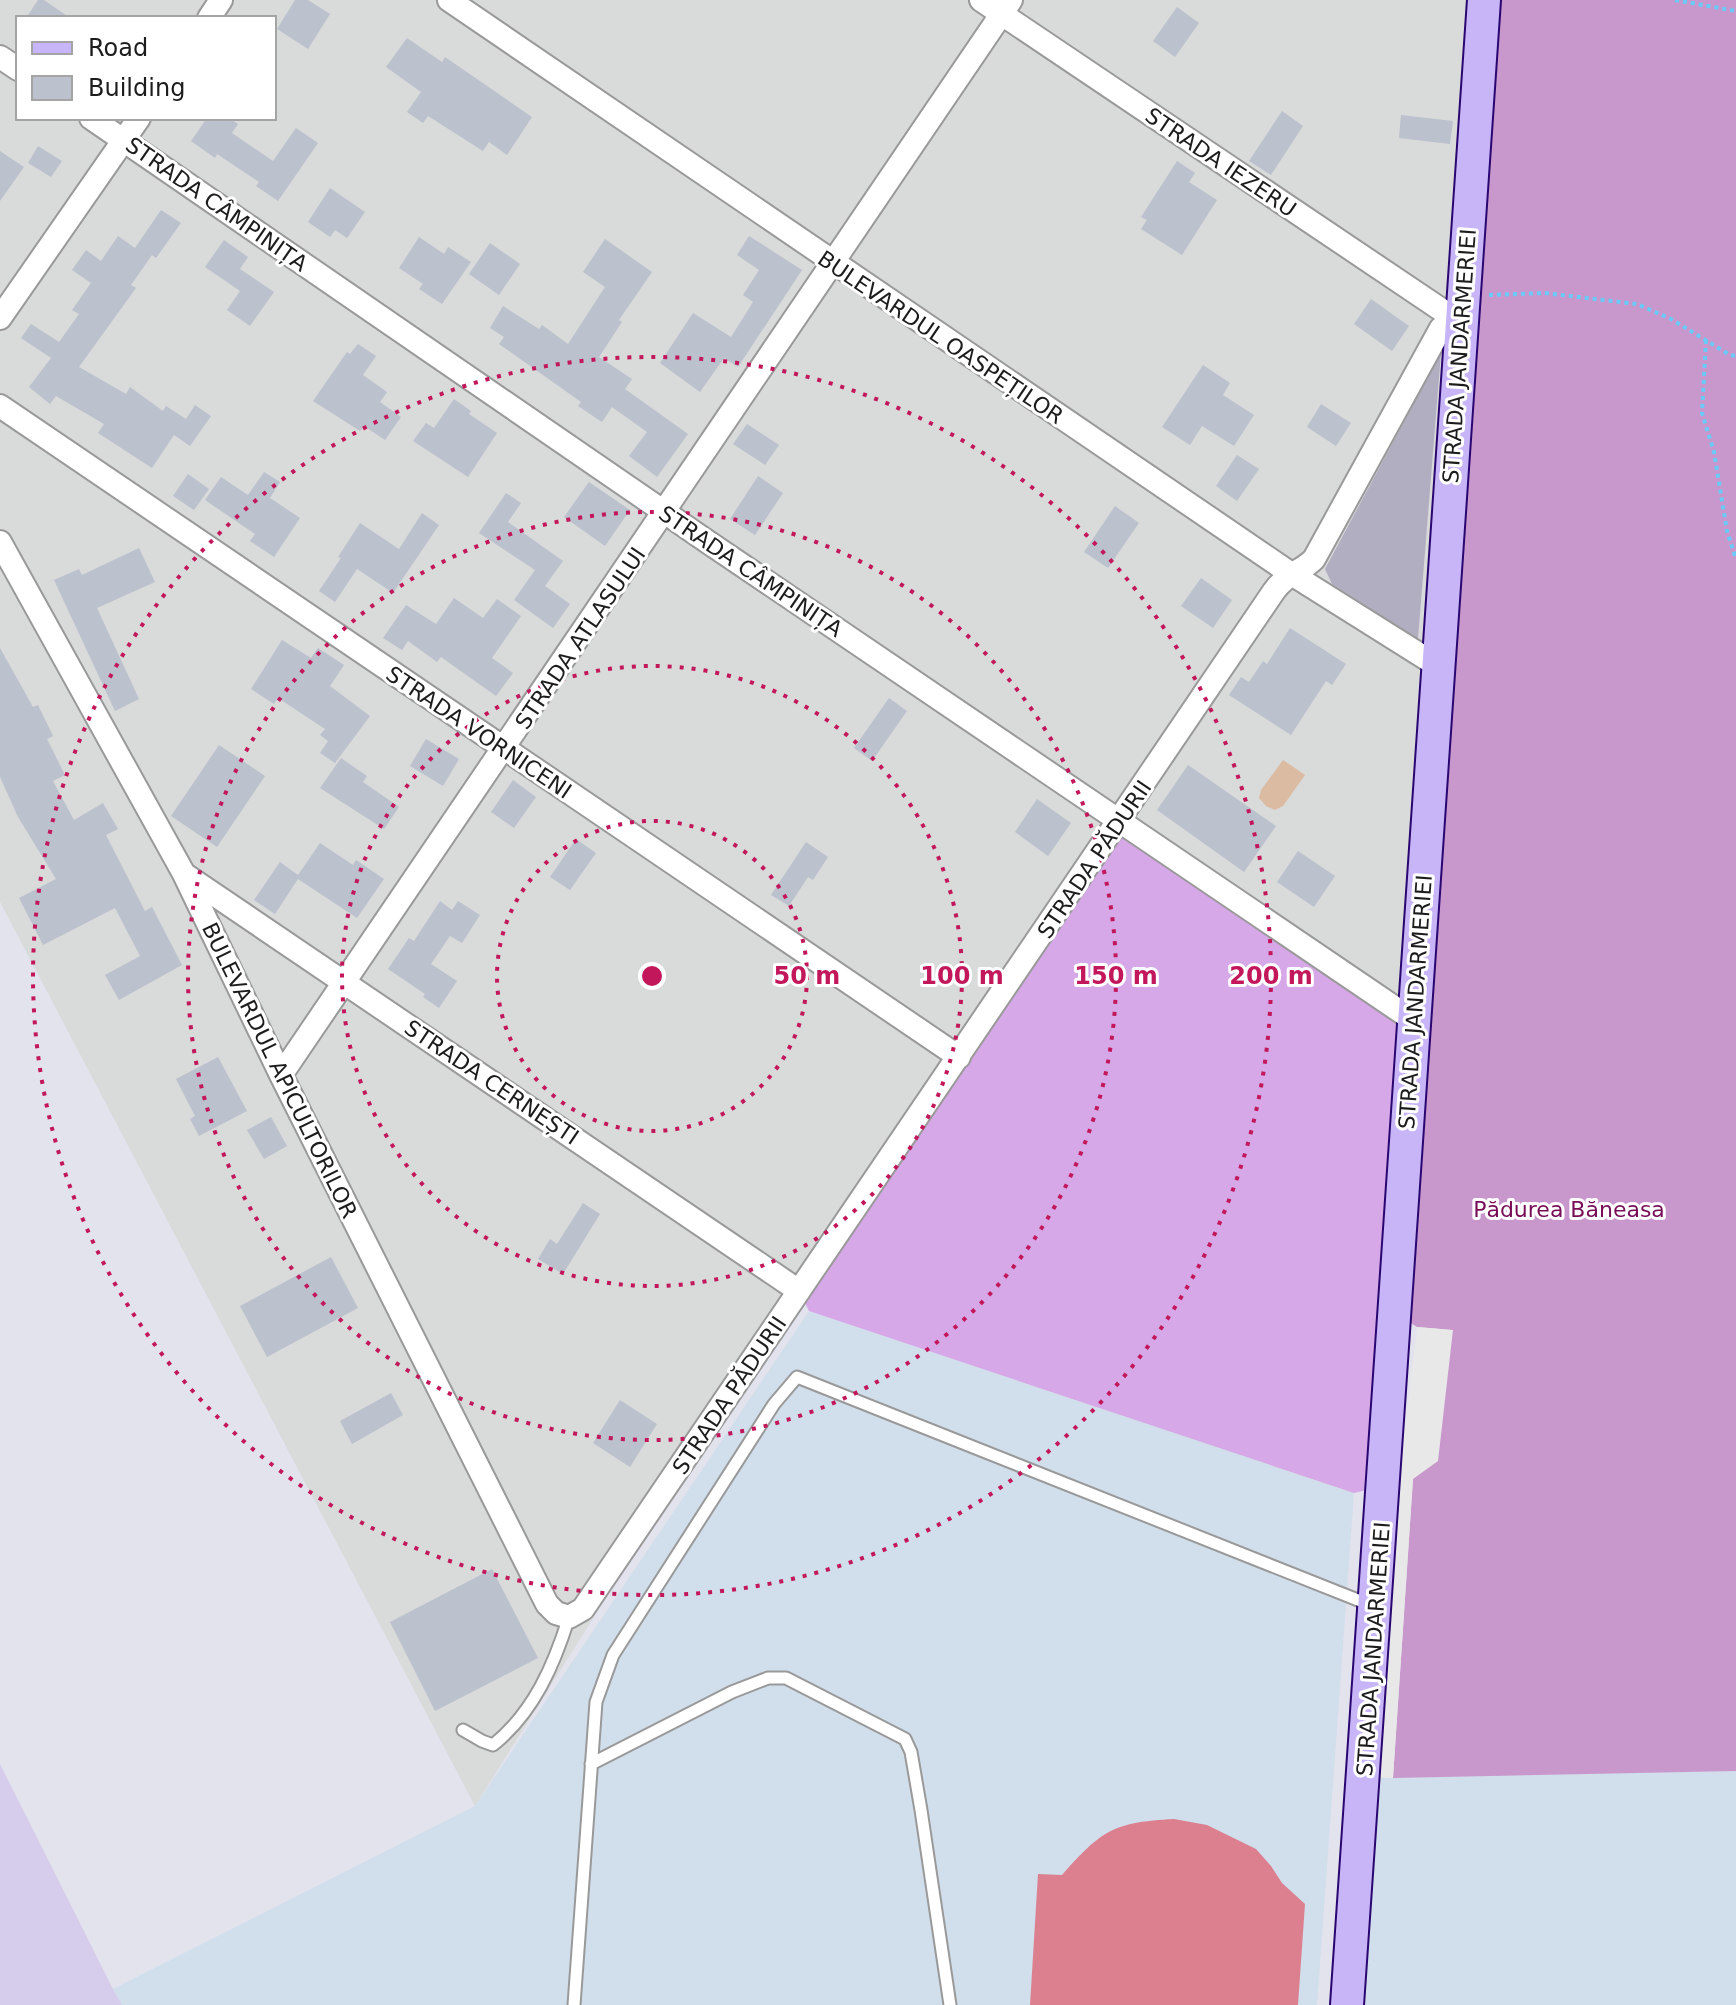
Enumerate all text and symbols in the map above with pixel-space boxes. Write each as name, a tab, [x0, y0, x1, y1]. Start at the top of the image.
legend	[16, 16, 276, 120]
text: Road	[88, 34, 148, 62]
text: Building	[88, 74, 185, 102]
street label: STRADA IEZERU	[1141, 103, 1301, 222]
street label: STRADA CÂMPINIȚA	[121, 132, 312, 277]
street label: STRADA JANDARMERIEI	[1438, 228, 1481, 484]
street label: BULEVARDUL OASPEȚILOR	[813, 246, 1068, 429]
street label: STRADA CÂMPINIȚA	[654, 501, 847, 642]
street label: STRADA ATLASULUI	[510, 543, 651, 734]
street label: STRADA VORNICENI	[381, 661, 576, 804]
street label: STRADA PĂDURII	[1031, 775, 1157, 943]
street label: STRADA JANDARMERIEI	[1394, 874, 1437, 1130]
street label: BULEVARDUL APICULTORILOR	[197, 918, 362, 1222]
centre of rings	[638, 962, 666, 990]
text: 50 m	[774, 962, 840, 990]
text: 100 m	[920, 962, 1004, 990]
text: 150 m	[1074, 962, 1158, 990]
text: 200 m	[1229, 962, 1313, 990]
street label: STRADA CERNEȘTI	[400, 1015, 583, 1150]
park label: Pădurea Băneasa	[1473, 1197, 1665, 1222]
street label: STRADA PĂDURII	[666, 1311, 792, 1479]
street label: STRADA JANDARMERIEI	[1352, 1521, 1395, 1777]

